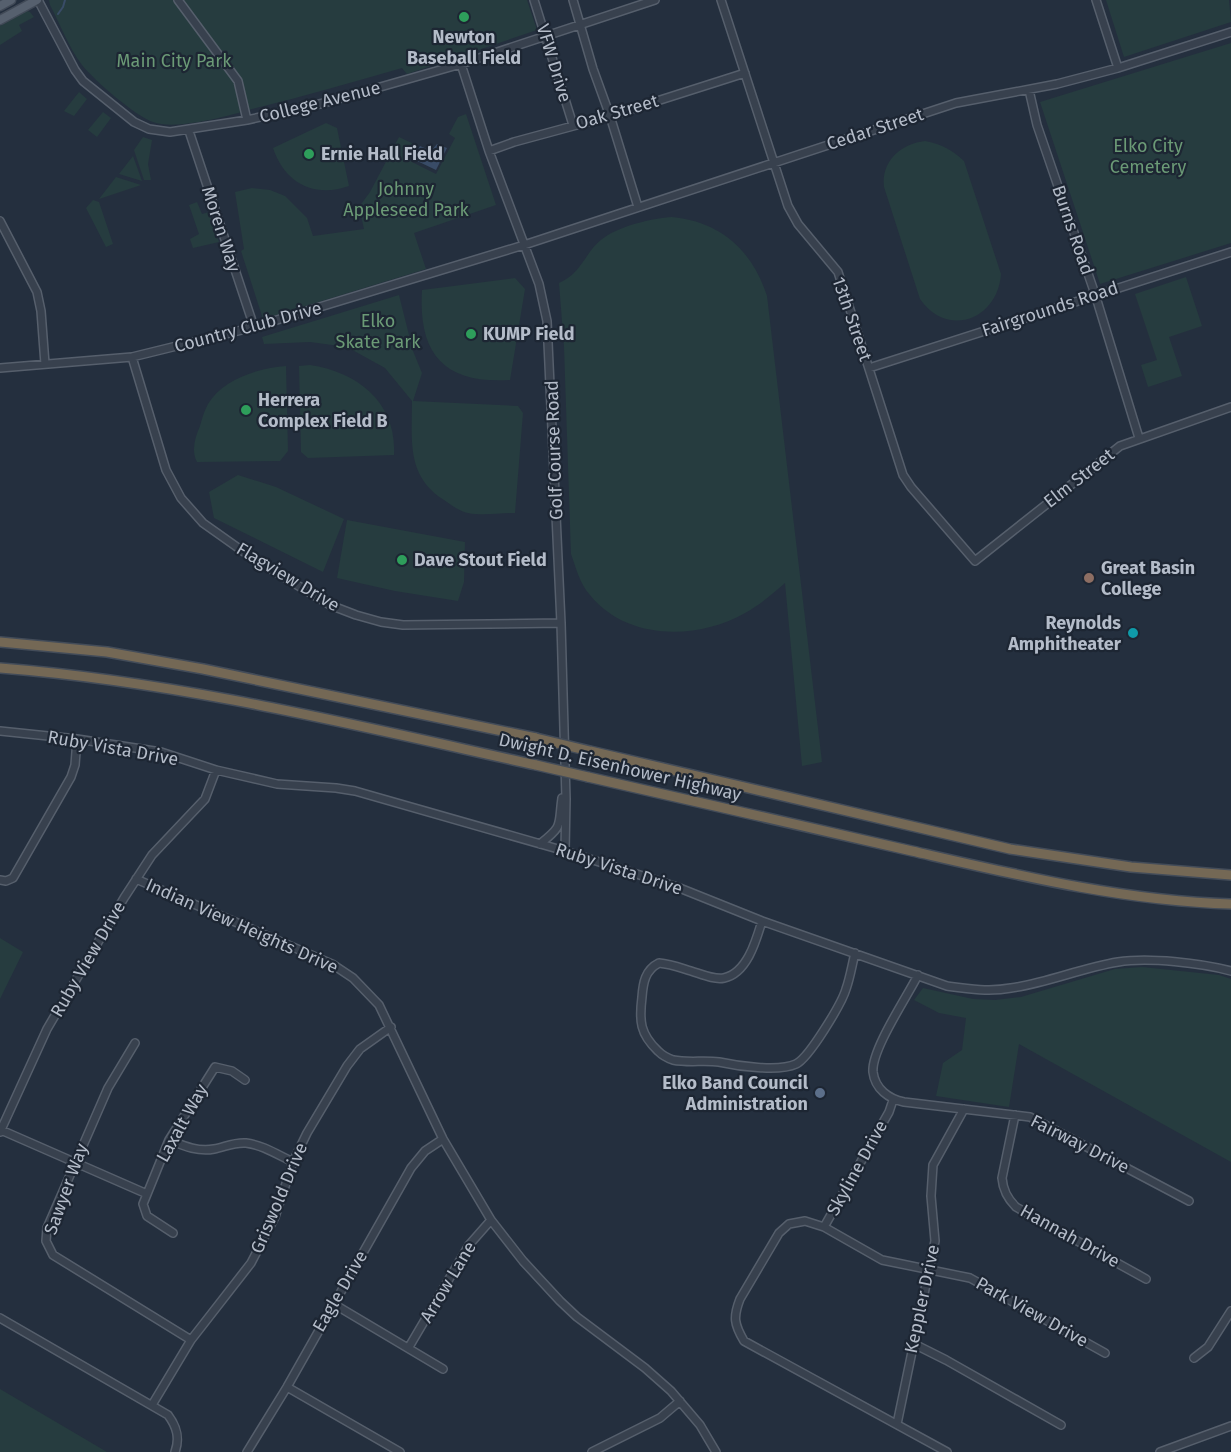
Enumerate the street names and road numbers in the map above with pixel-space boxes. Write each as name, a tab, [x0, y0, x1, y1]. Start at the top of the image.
street label: VFW Drive	[532, 21, 576, 105]
street label: College Avenue	[257, 76, 383, 128]
street label: Oak Street	[573, 90, 661, 134]
street label: Cedar Street	[824, 103, 927, 155]
street label: Burns Road	[1047, 182, 1099, 278]
street label: Moren Way	[197, 183, 245, 275]
street label: 13th Street	[827, 274, 877, 364]
street label: Fairgrounds Road	[979, 277, 1121, 341]
street label: Country Club Drive	[172, 297, 324, 357]
street label: Golf Course Road	[541, 380, 567, 520]
street label: Elm Street	[1039, 443, 1119, 512]
street label: Flagview Drive	[232, 538, 344, 616]
street label: Ruby Vista Drive	[46, 726, 180, 770]
street label: Dwight D. Eisenhower Highway	[497, 728, 744, 806]
street label: Ruby Vista Drive	[553, 838, 685, 900]
street label: Indian View Heights Drive	[142, 874, 342, 978]
street label: Ruby View Drive	[46, 897, 130, 1021]
street label: Laxalt Way	[152, 1080, 213, 1166]
street label: Fairway Drive	[1027, 1110, 1133, 1178]
street label: Skyline Drive	[822, 1116, 892, 1220]
street label: Griswold Drive	[246, 1139, 312, 1257]
street label: Sawyer Way	[39, 1140, 93, 1238]
street label: Hannah Drive	[1016, 1200, 1124, 1272]
street label: Arrow Lane	[415, 1237, 481, 1327]
street label: Keppler Drive	[900, 1243, 944, 1355]
street label: Eagle Drive	[308, 1246, 372, 1336]
street label: Park View Drive	[972, 1272, 1092, 1352]

